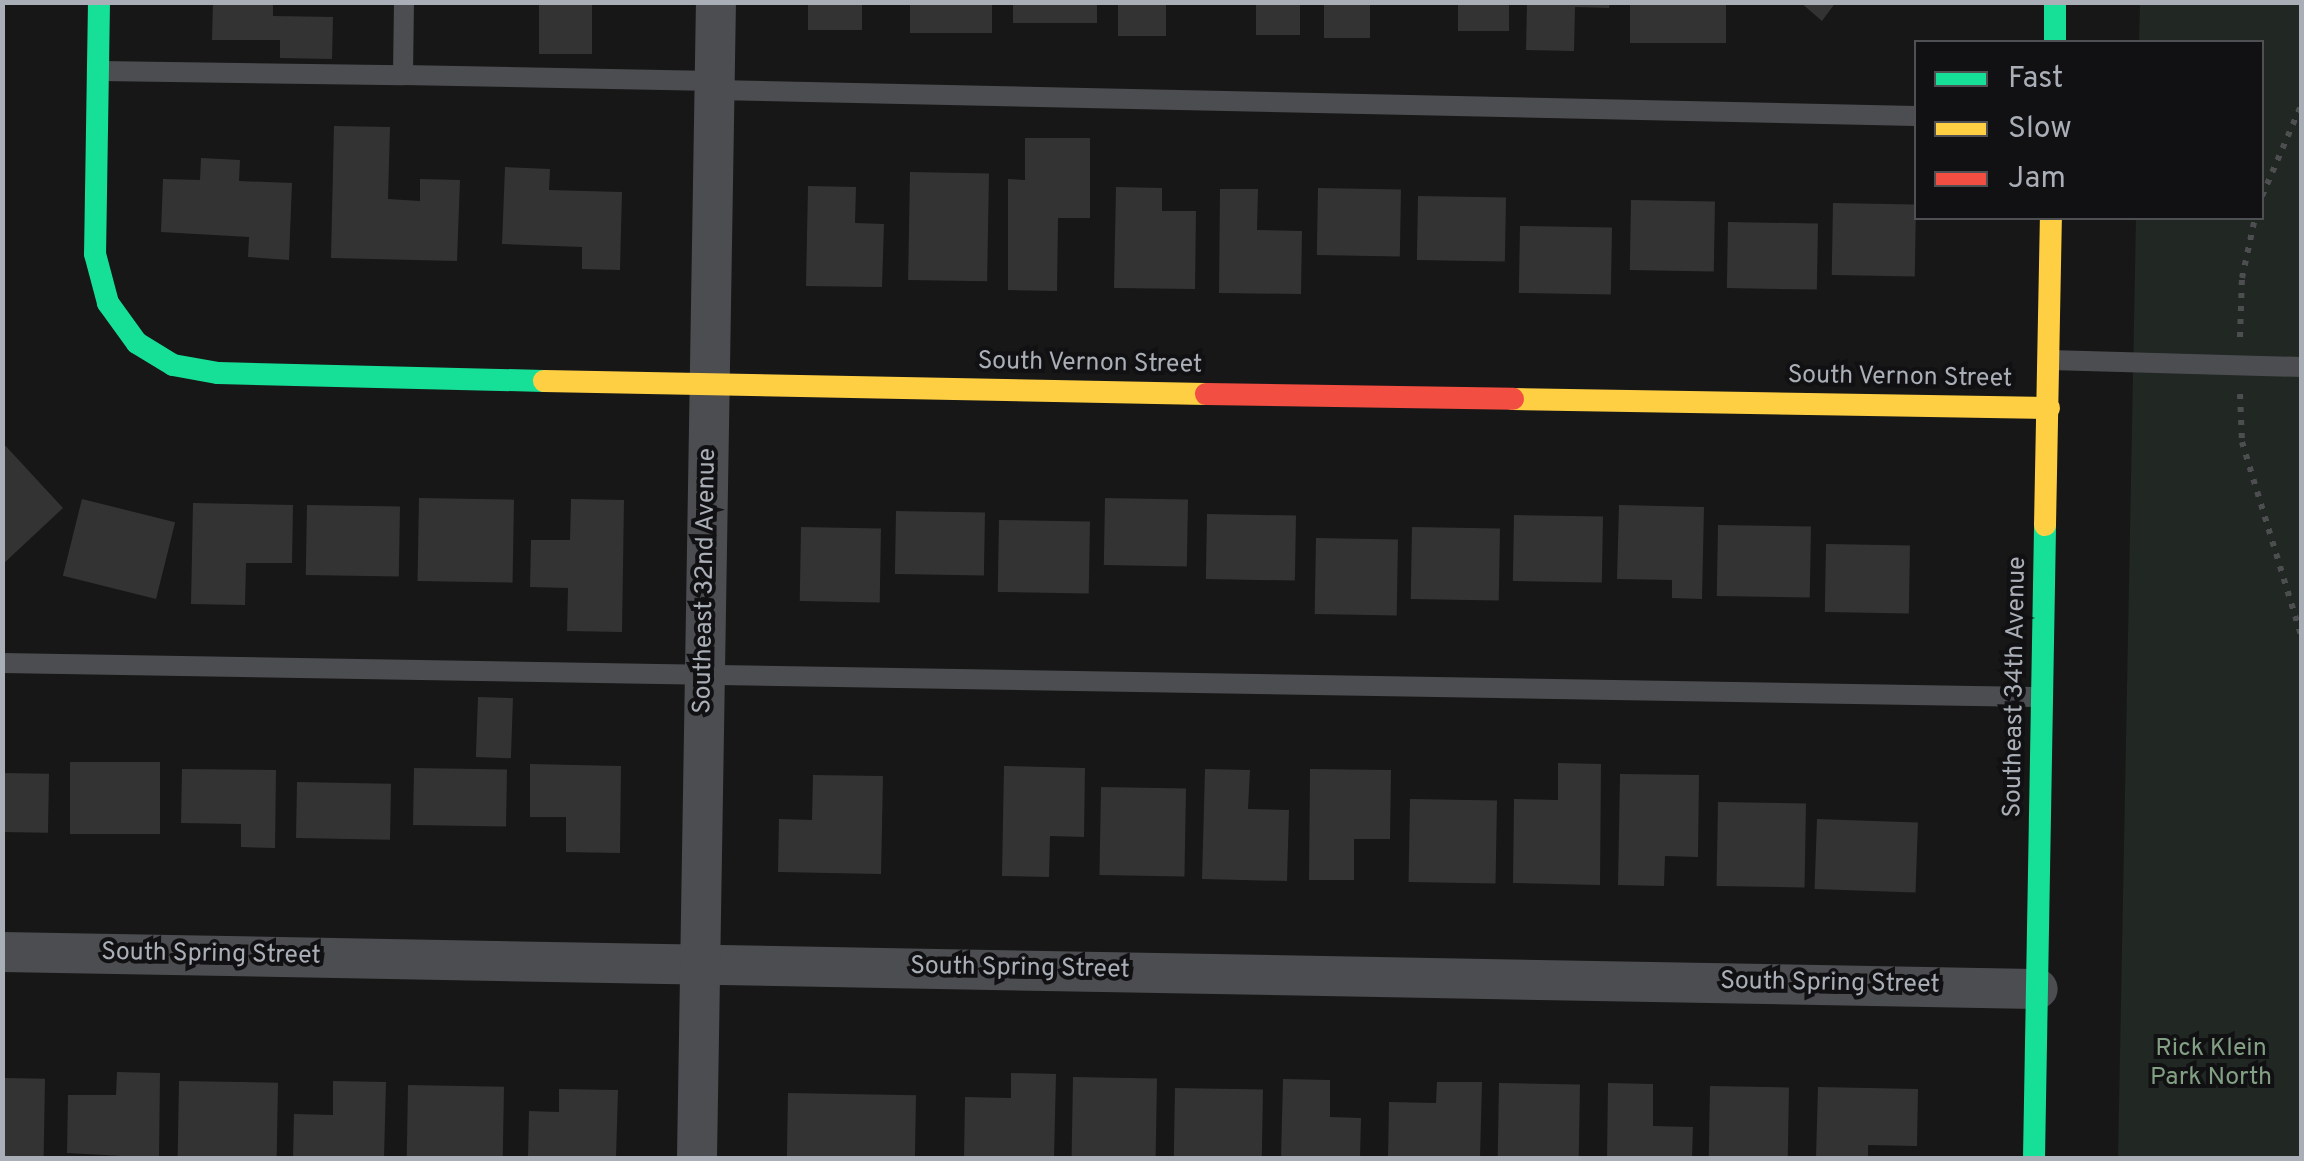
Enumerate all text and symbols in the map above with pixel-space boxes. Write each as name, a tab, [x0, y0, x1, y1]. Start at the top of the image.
legend	[1914, 40, 2264, 220]
text: Fast	[2008, 61, 2063, 98]
text: Slow	[2008, 111, 2072, 148]
text: Jam	[2008, 161, 2066, 198]
street label: South Vernon Street	[977, 347, 1203, 381]
street label: South Vernon Street	[1787, 361, 2013, 395]
street label: Southeast 32nd Avenue	[689, 447, 723, 715]
street label: Southeast 34th Avenue	[1999, 556, 2033, 818]
street label: South Spring Street	[101, 938, 321, 972]
street label: South Spring Street	[910, 952, 1130, 986]
street label: South Spring Street	[1720, 967, 1940, 1001]
park label: Rick Klein Park North	[2150, 1035, 2272, 1094]

